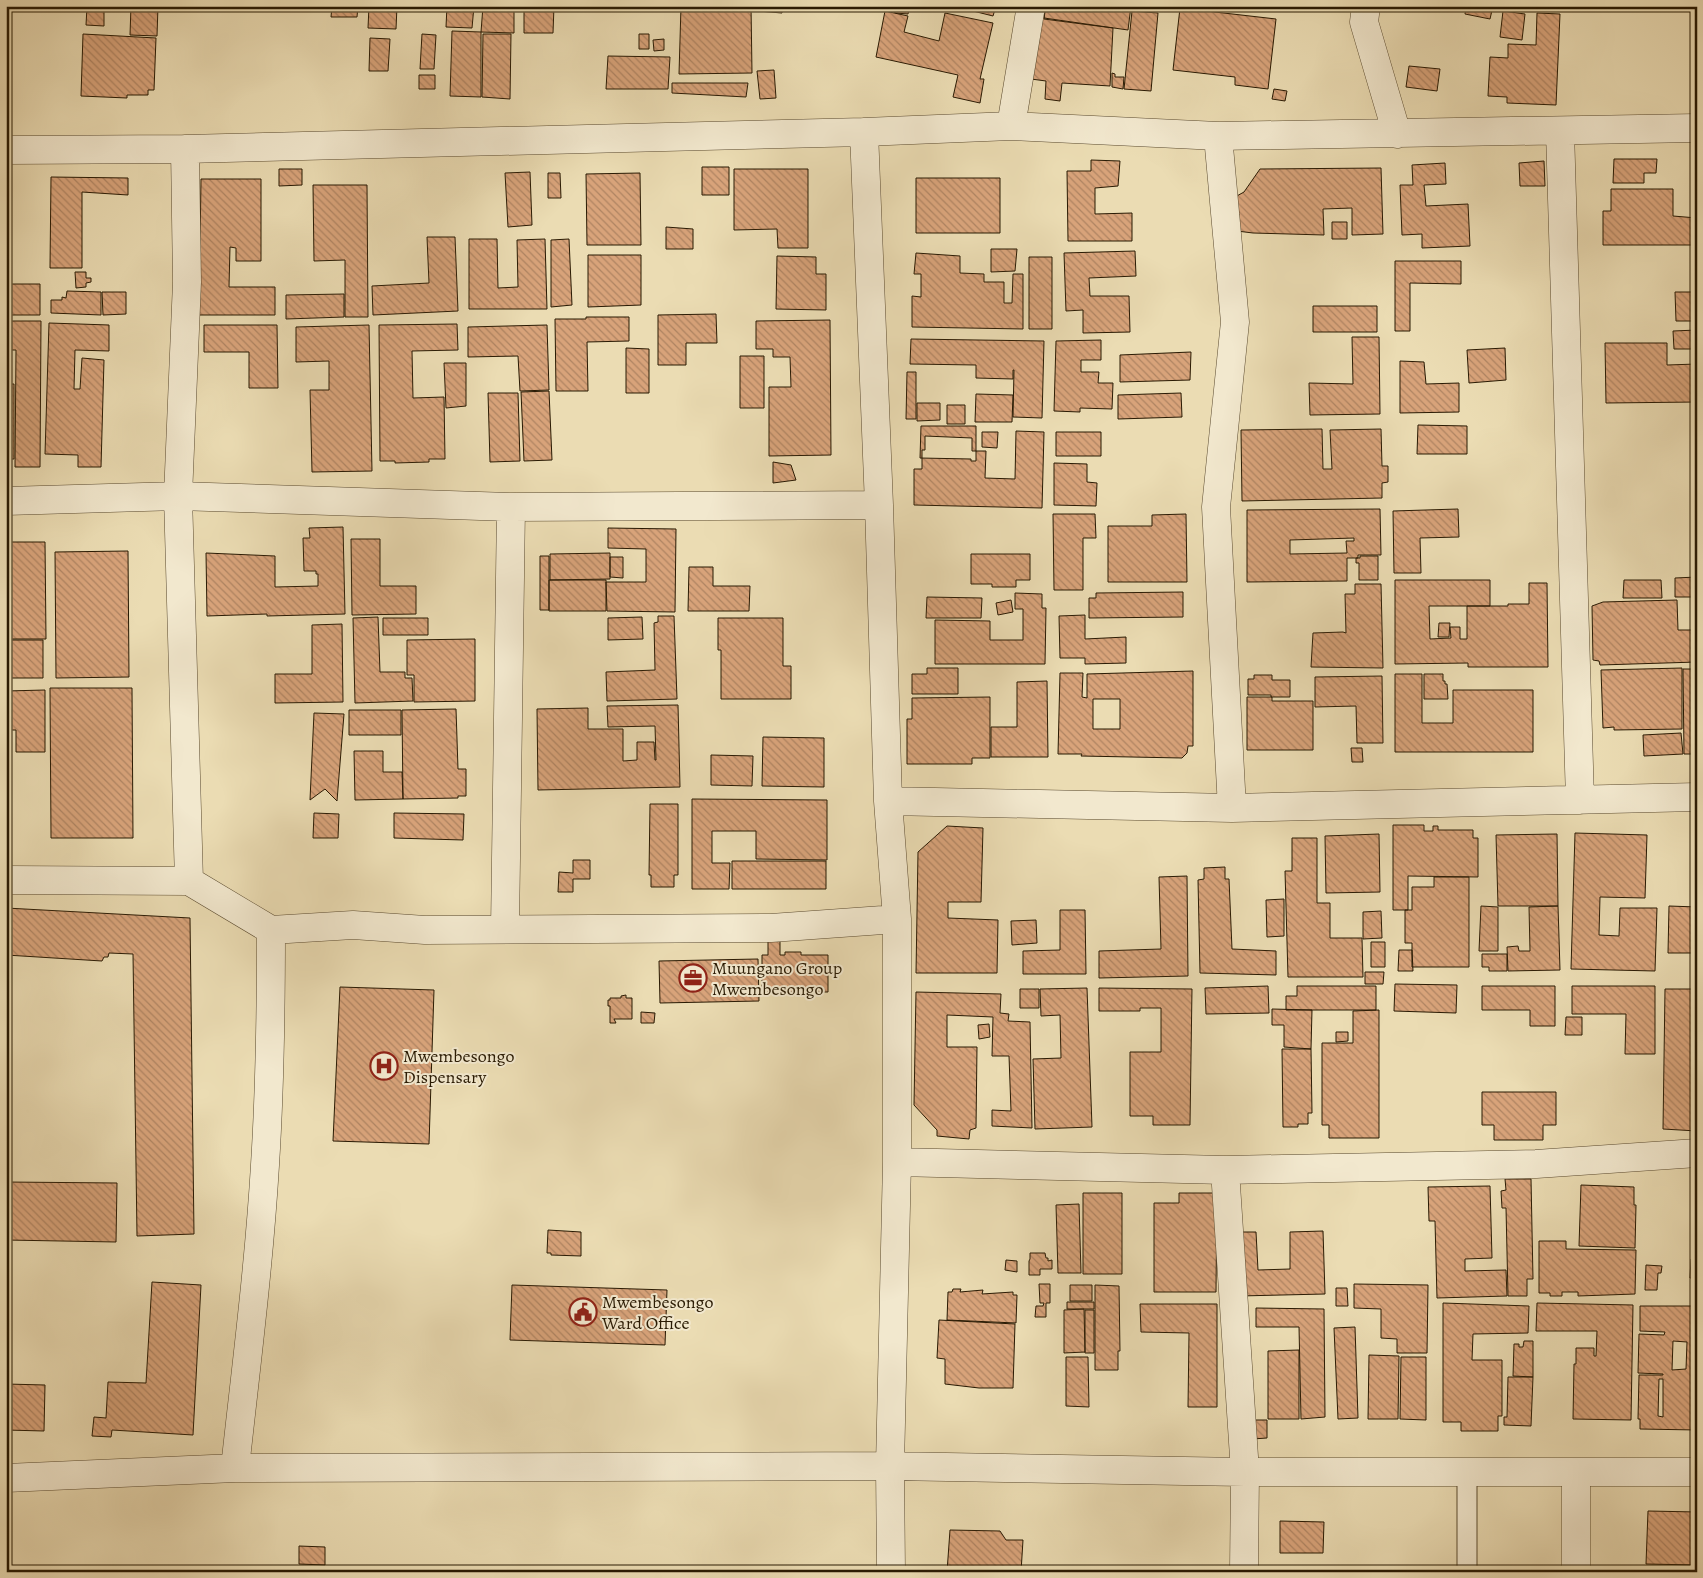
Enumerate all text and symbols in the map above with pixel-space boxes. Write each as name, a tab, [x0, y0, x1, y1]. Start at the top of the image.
place label: Muungano Group Mwembesongo	[712, 956, 842, 1001]
office icon: Muungano Group Mwembesongo	[678, 963, 708, 993]
place label: Mwembesongo Dispensary	[403, 1044, 515, 1089]
hospital icon: Mwembesongo Dispensary	[369, 1051, 399, 1081]
place label: Mwembesongo Ward Office	[601, 1290, 714, 1335]
public building icon: Mwembesongo Ward Office	[568, 1297, 598, 1327]

